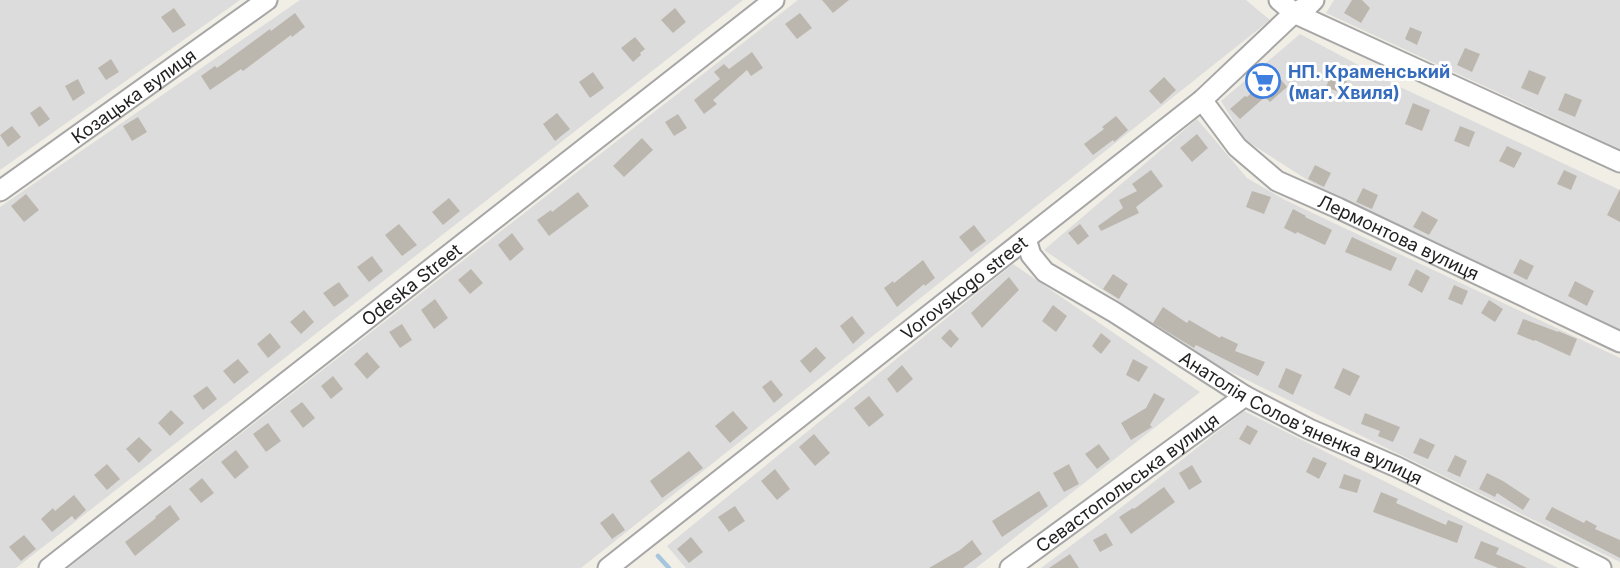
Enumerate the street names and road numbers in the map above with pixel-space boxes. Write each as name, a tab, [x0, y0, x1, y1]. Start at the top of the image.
street label: Козацька вулиця	[67, 44, 200, 147]
street label: Лермонтова вулиця	[1315, 190, 1483, 284]
street label: Vorovskogo street	[897, 231, 1031, 344]
street label: Odeska Street	[357, 239, 465, 330]
street label: Анатолія Солов'яненка вулиця	[1176, 346, 1426, 488]
street label: Севастопольська вулиця	[1031, 408, 1223, 556]

